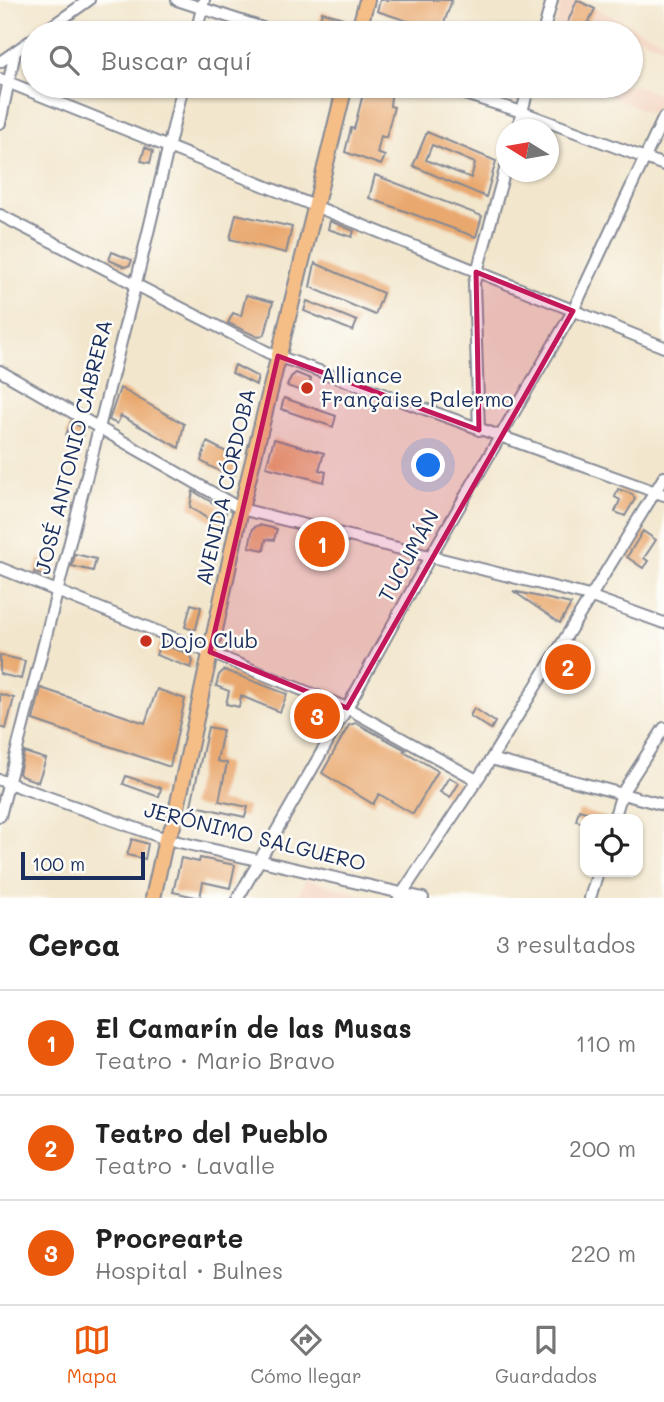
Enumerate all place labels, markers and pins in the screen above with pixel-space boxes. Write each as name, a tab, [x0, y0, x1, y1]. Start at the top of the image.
place label: Alliance Française Palermo	[321, 361, 514, 412]
marker: Alliance Française Palermo	[299, 380, 315, 396]
pin: 1	[299, 518, 345, 570]
place label: Dojo Club	[160, 626, 258, 653]
marker: Dojo Club	[138, 633, 154, 649]
pin: 2	[545, 641, 591, 693]
pin: 3	[294, 690, 340, 742]

